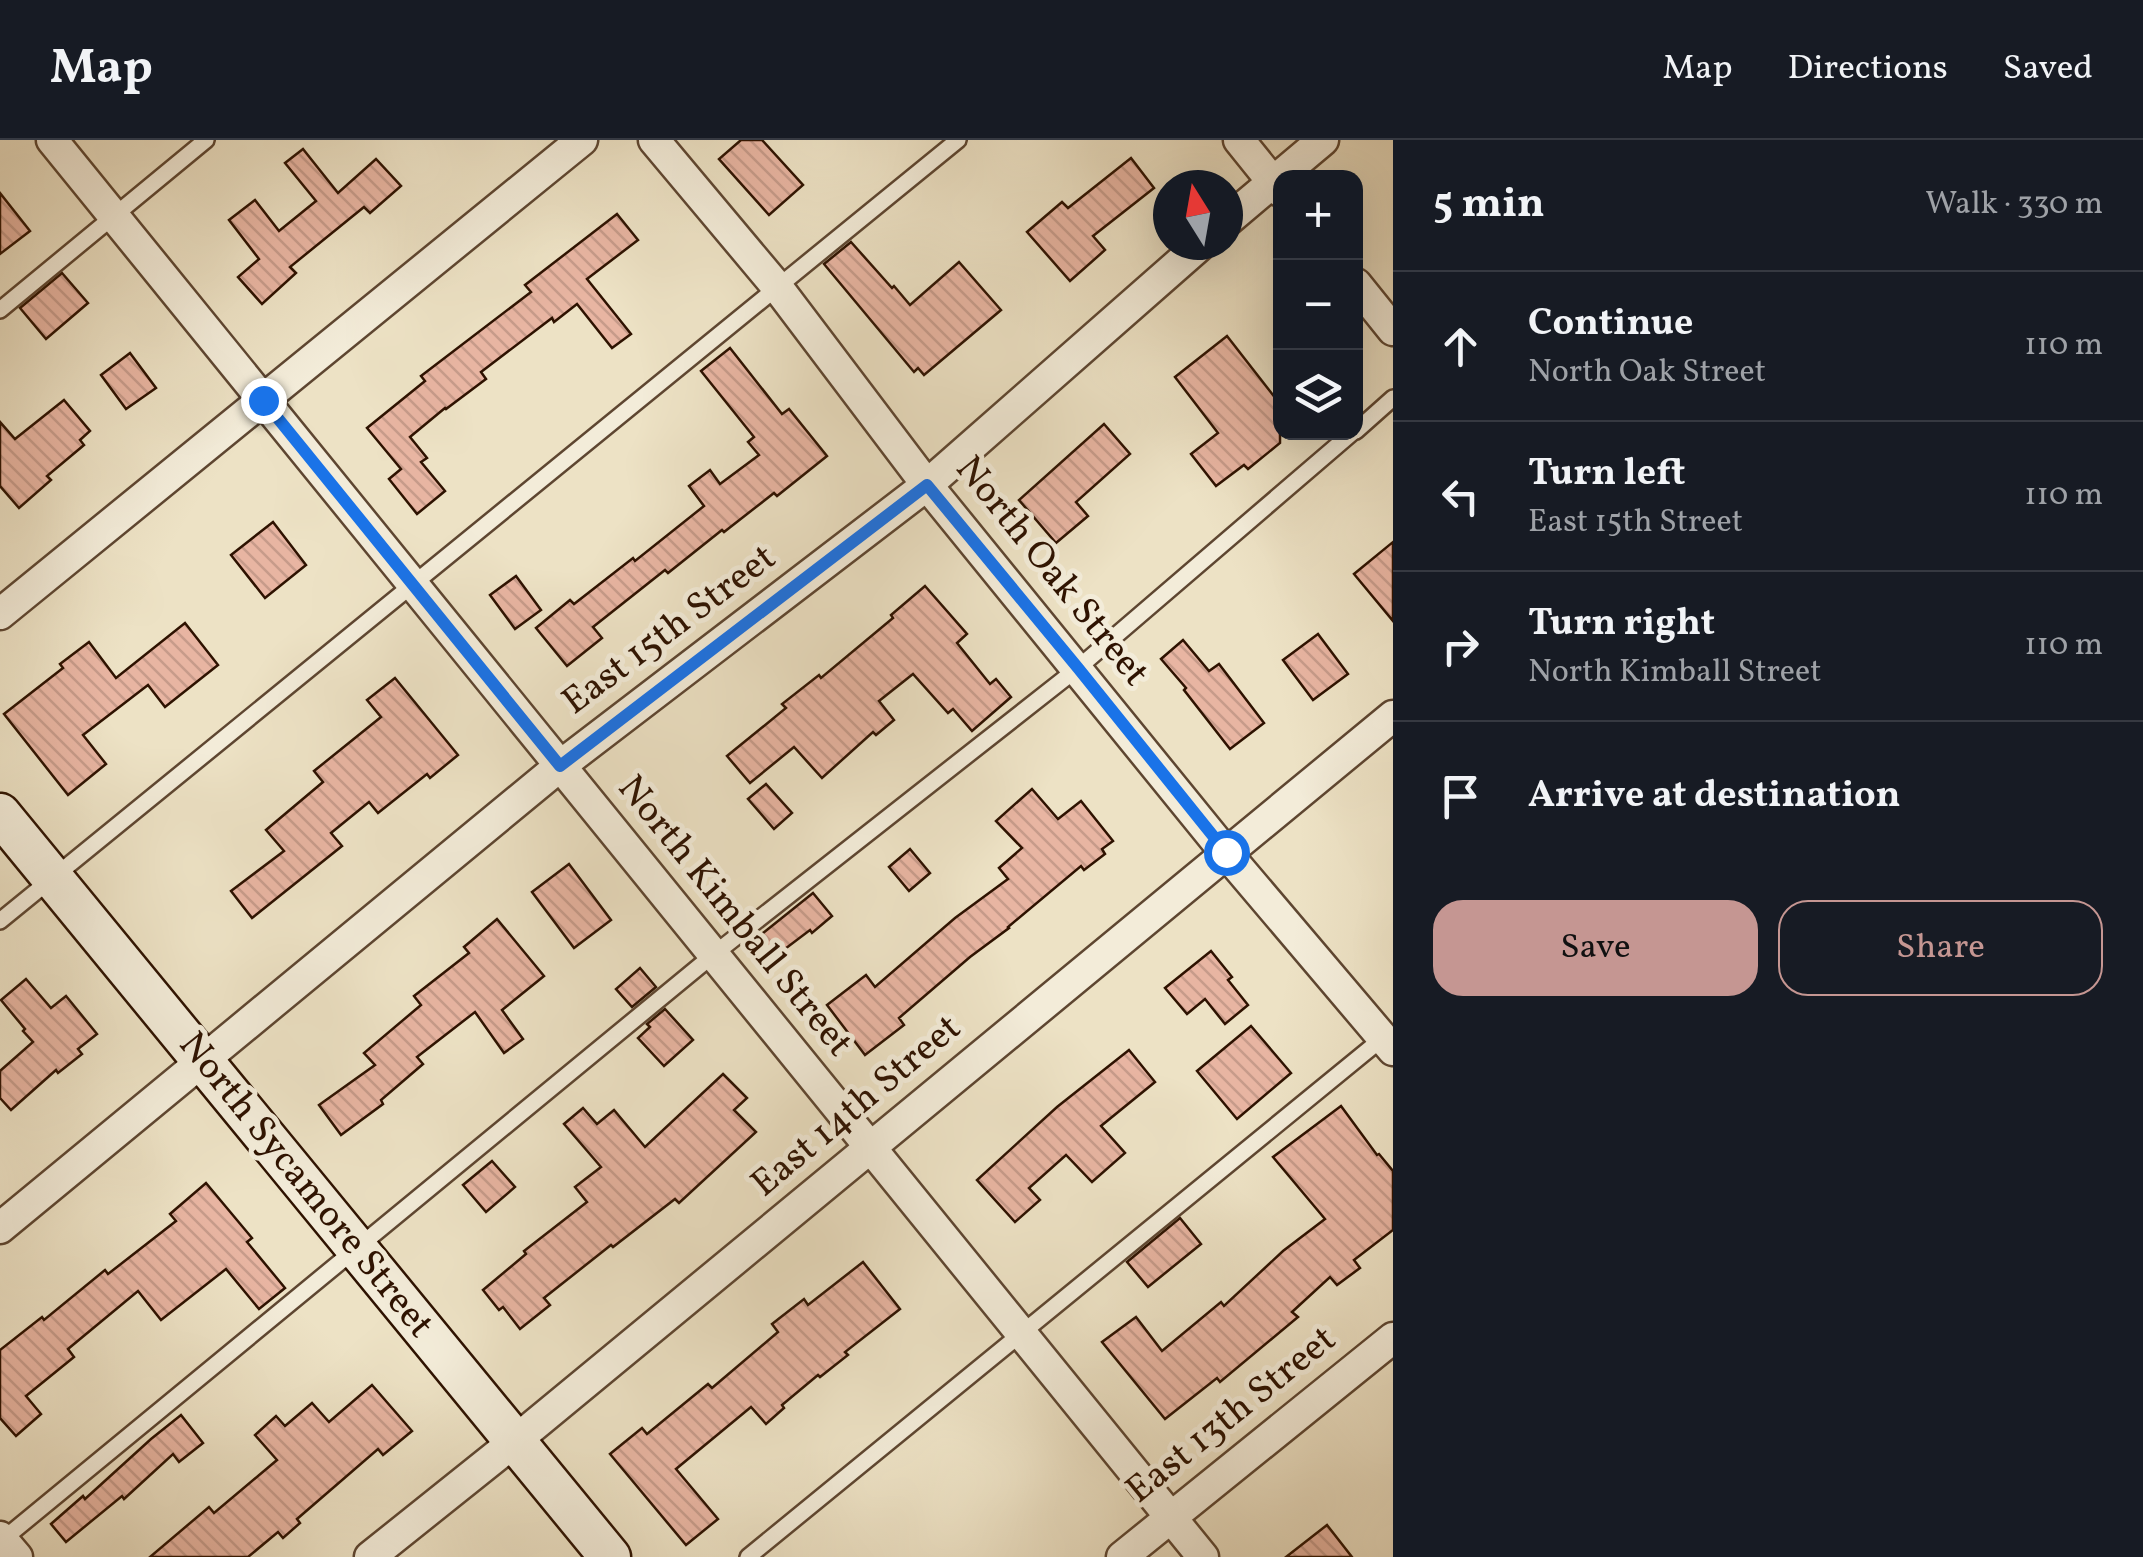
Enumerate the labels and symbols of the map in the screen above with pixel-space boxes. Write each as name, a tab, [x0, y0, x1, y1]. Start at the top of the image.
north arrow	[1153, 170, 1243, 260]
route end	[241, 378, 287, 424]
street label: North Oak Street	[942, 446, 1160, 698]
street label: East 15th Street	[552, 533, 788, 729]
street label: North Kimball Street	[604, 765, 864, 1069]
route start	[1204, 830, 1250, 876]
street label: East 14th Street	[741, 1003, 973, 1211]
street label: North Sycamore Street	[165, 1022, 445, 1350]
street label: East 13th Street	[1116, 1315, 1348, 1517]

